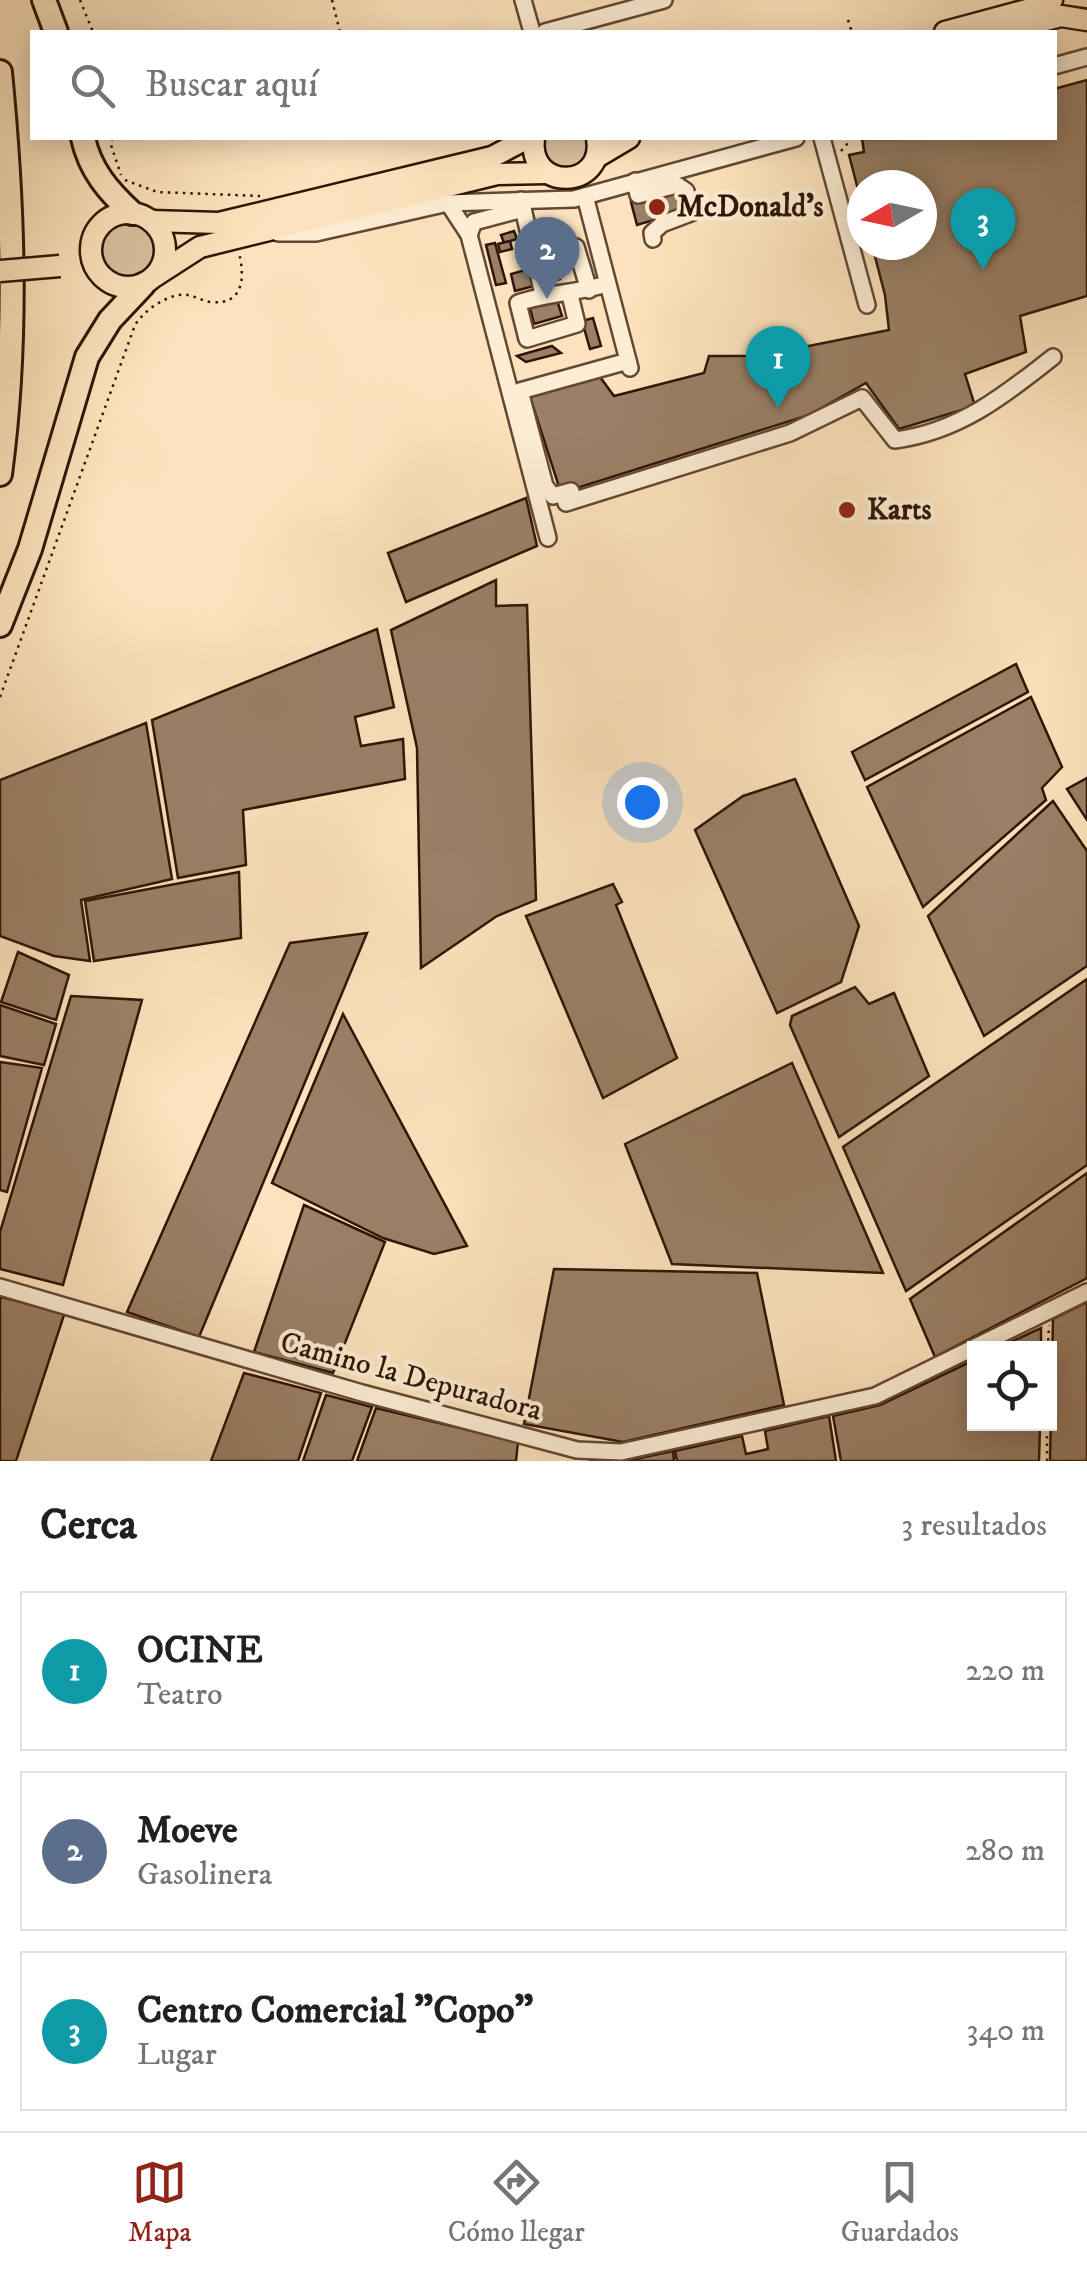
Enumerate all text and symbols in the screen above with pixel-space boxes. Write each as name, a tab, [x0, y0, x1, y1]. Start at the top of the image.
search box	[30, 30, 1057, 140]
icon: search	[65, 58, 120, 113]
text: Buscar aquí	[145, 61, 318, 109]
north arrow	[847, 170, 937, 260]
pin: 3	[950, 188, 1016, 270]
place label: McDonald's	[677, 189, 824, 226]
marker: McDonald's	[646, 196, 668, 218]
pin: 2	[514, 216, 580, 299]
pin: 1	[746, 326, 810, 408]
place label: Karts	[867, 492, 932, 529]
marker: Karts	[836, 499, 858, 521]
your location	[617, 777, 668, 828]
street label: Camino la Depuradora	[276, 1324, 546, 1430]
map controls	[967, 1341, 1057, 1431]
button: locate	[967, 1341, 1057, 1431]
text: Cerca	[40, 1500, 137, 1552]
text: 3 resultados	[901, 1506, 1047, 1546]
text: OCINE	[137, 1627, 263, 1675]
text: 1	[69, 1651, 80, 1691]
text: 220 m	[965, 1651, 1045, 1691]
text: Teatro	[137, 1675, 223, 1715]
text: Moeve	[137, 1807, 238, 1855]
text: 2	[67, 1831, 82, 1871]
text: 280 m	[965, 1831, 1045, 1871]
text: Gasolinera	[137, 1855, 272, 1895]
text: Centro Comercial "Copo"	[137, 1987, 533, 2035]
text: 3	[69, 2011, 80, 2051]
text: 340 m	[967, 2011, 1045, 2051]
text: Lugar	[137, 2035, 217, 2075]
tab: Mapa	[128, 2155, 192, 2250]
tab: Cómo llegar	[448, 2155, 585, 2250]
tab: Guardados	[841, 2155, 959, 2250]

